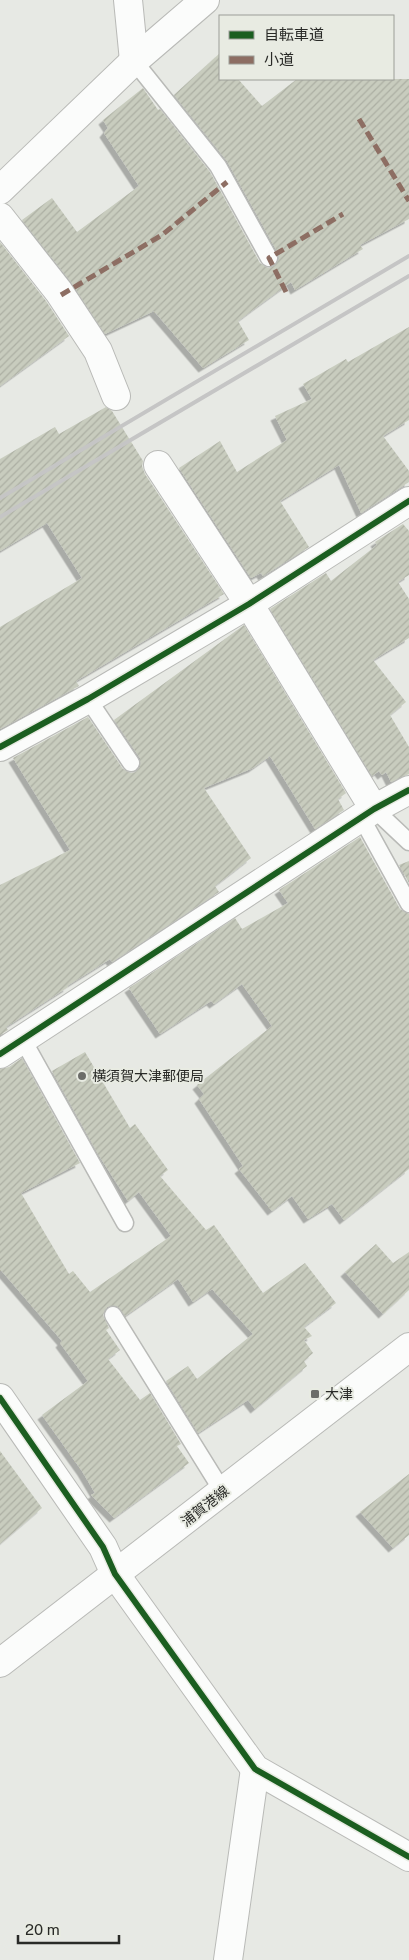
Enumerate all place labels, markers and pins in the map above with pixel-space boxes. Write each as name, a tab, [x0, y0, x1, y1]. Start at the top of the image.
place label: 横須賀大津郵便局	[92, 1068, 204, 1084]
marker: 横須賀大津郵便局	[76, 1070, 88, 1082]
place label: 大津	[325, 1386, 353, 1402]
marker: 大津	[309, 1388, 321, 1400]

